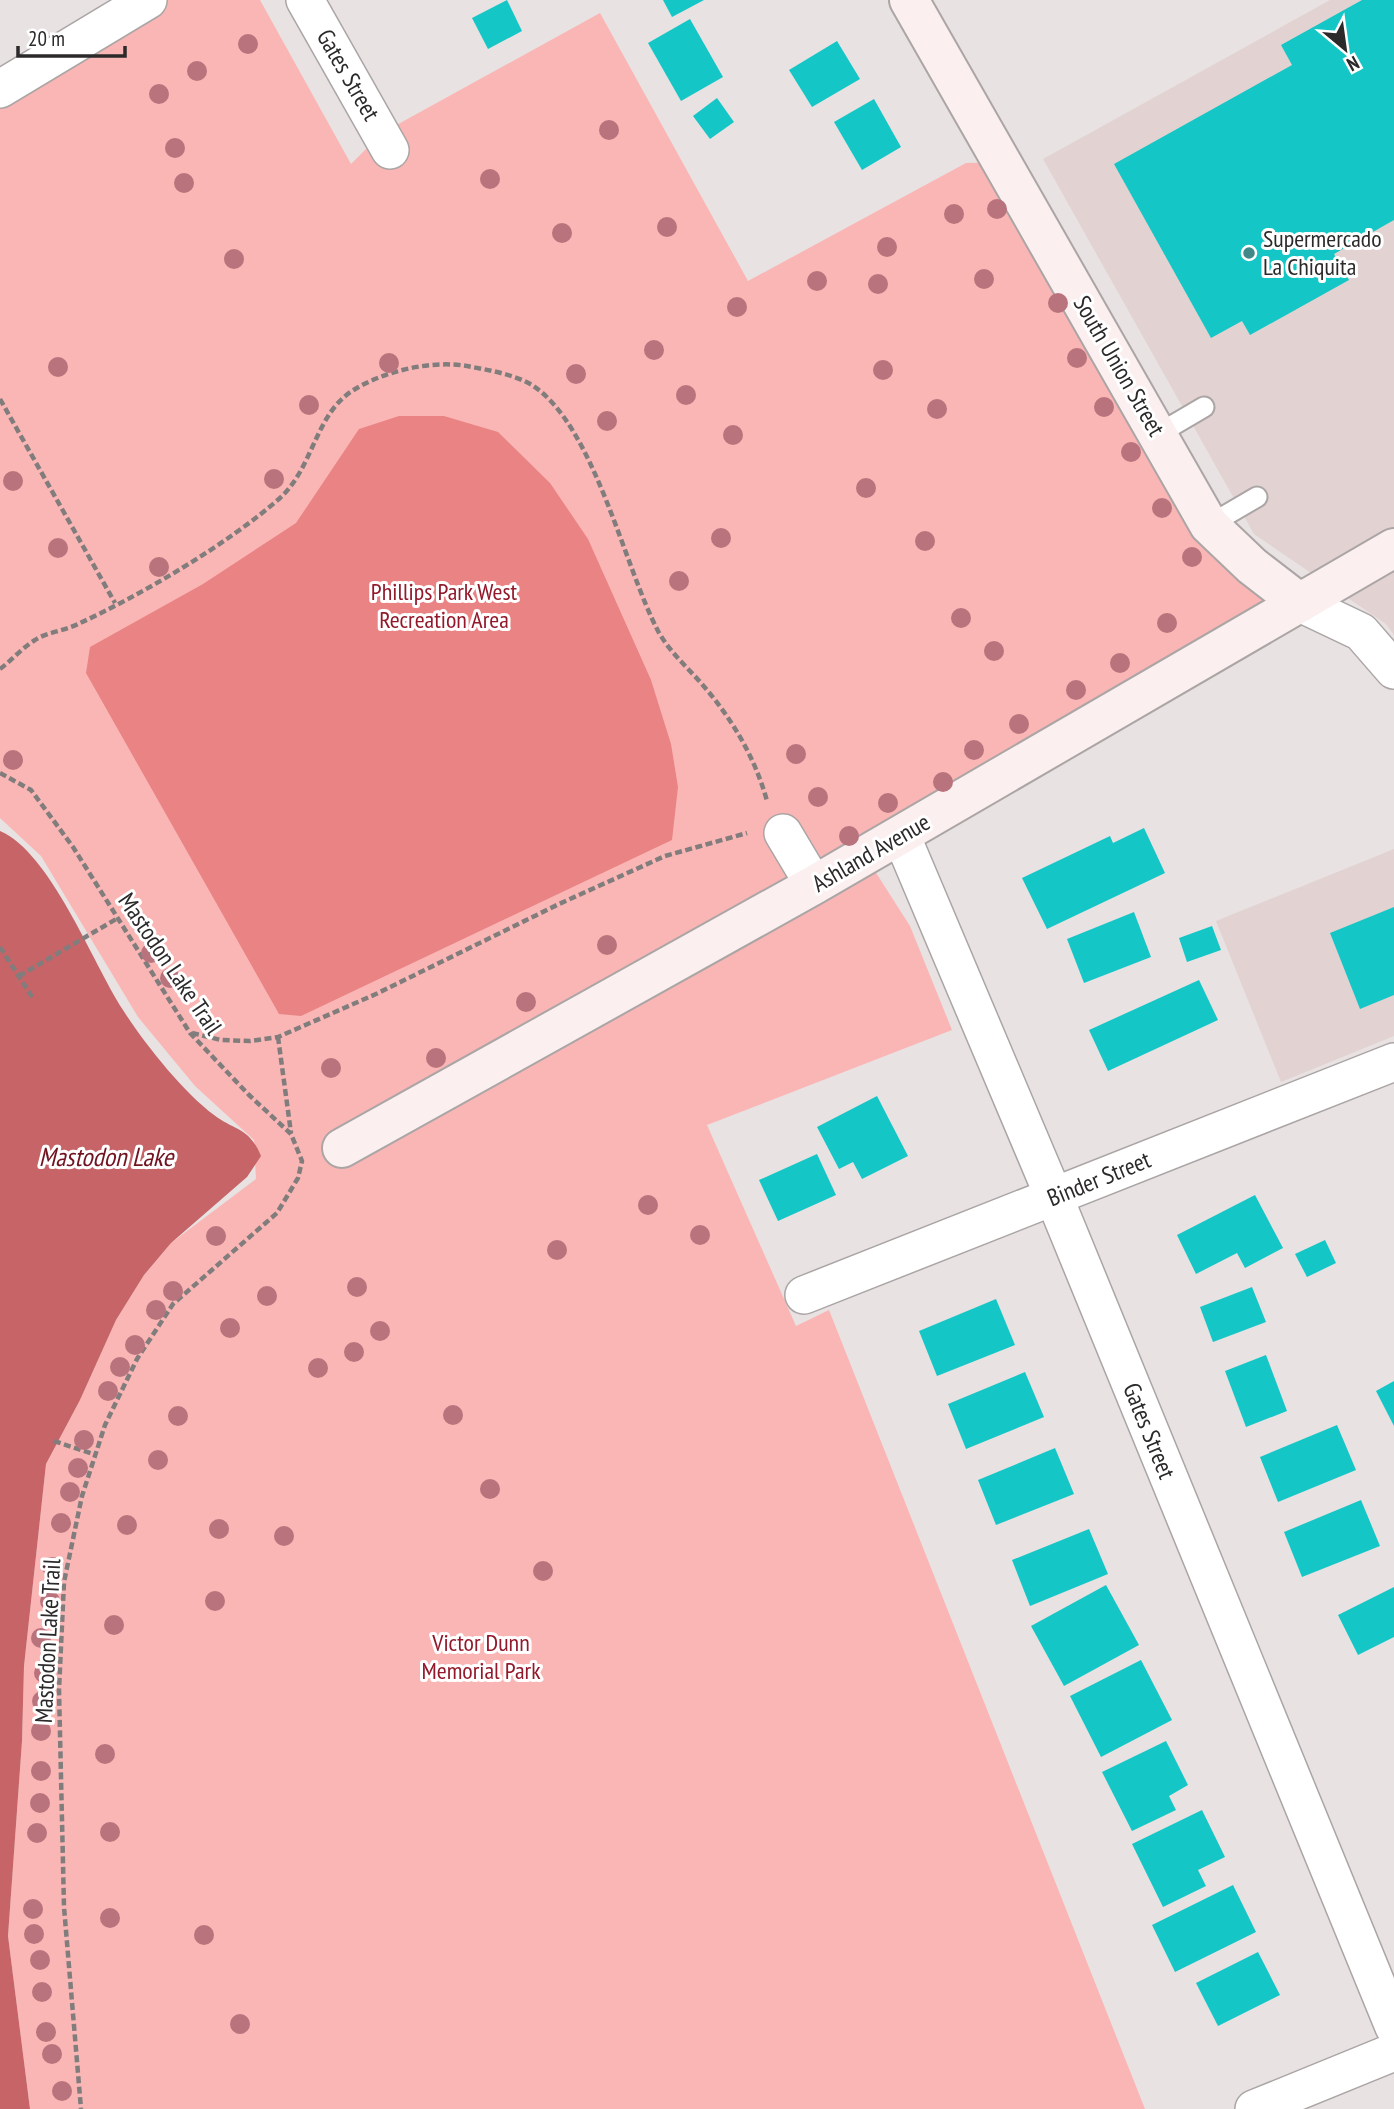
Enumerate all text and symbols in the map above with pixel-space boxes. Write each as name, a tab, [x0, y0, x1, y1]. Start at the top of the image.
scale bar	[18, 14, 124, 58]
north arrow	[1310, 14, 1380, 84]
street label: Gates Street	[310, 23, 387, 126]
text: 20 m	[28, 25, 65, 52]
text: N	[1343, 51, 1364, 77]
place label: Supermercado La Chiquita	[1263, 223, 1382, 282]
marker: Supermercado La Chiquita	[1241, 245, 1257, 261]
street label: South Union Street	[1067, 290, 1172, 442]
park label: Phillips Park West Recreation Area	[371, 576, 518, 635]
street label: Ashland Avenue	[806, 806, 935, 899]
street label: Mastodon Lake Trail	[112, 887, 229, 1041]
water label: Mastodon Lake	[39, 1140, 176, 1173]
street label: Binder Street	[1043, 1144, 1155, 1213]
street label: Gates Street	[1116, 1378, 1183, 1484]
street label: Mastodon Lake Trail	[28, 1558, 67, 1724]
park label: Victor Dunn Memorial Park	[422, 1627, 541, 1686]

